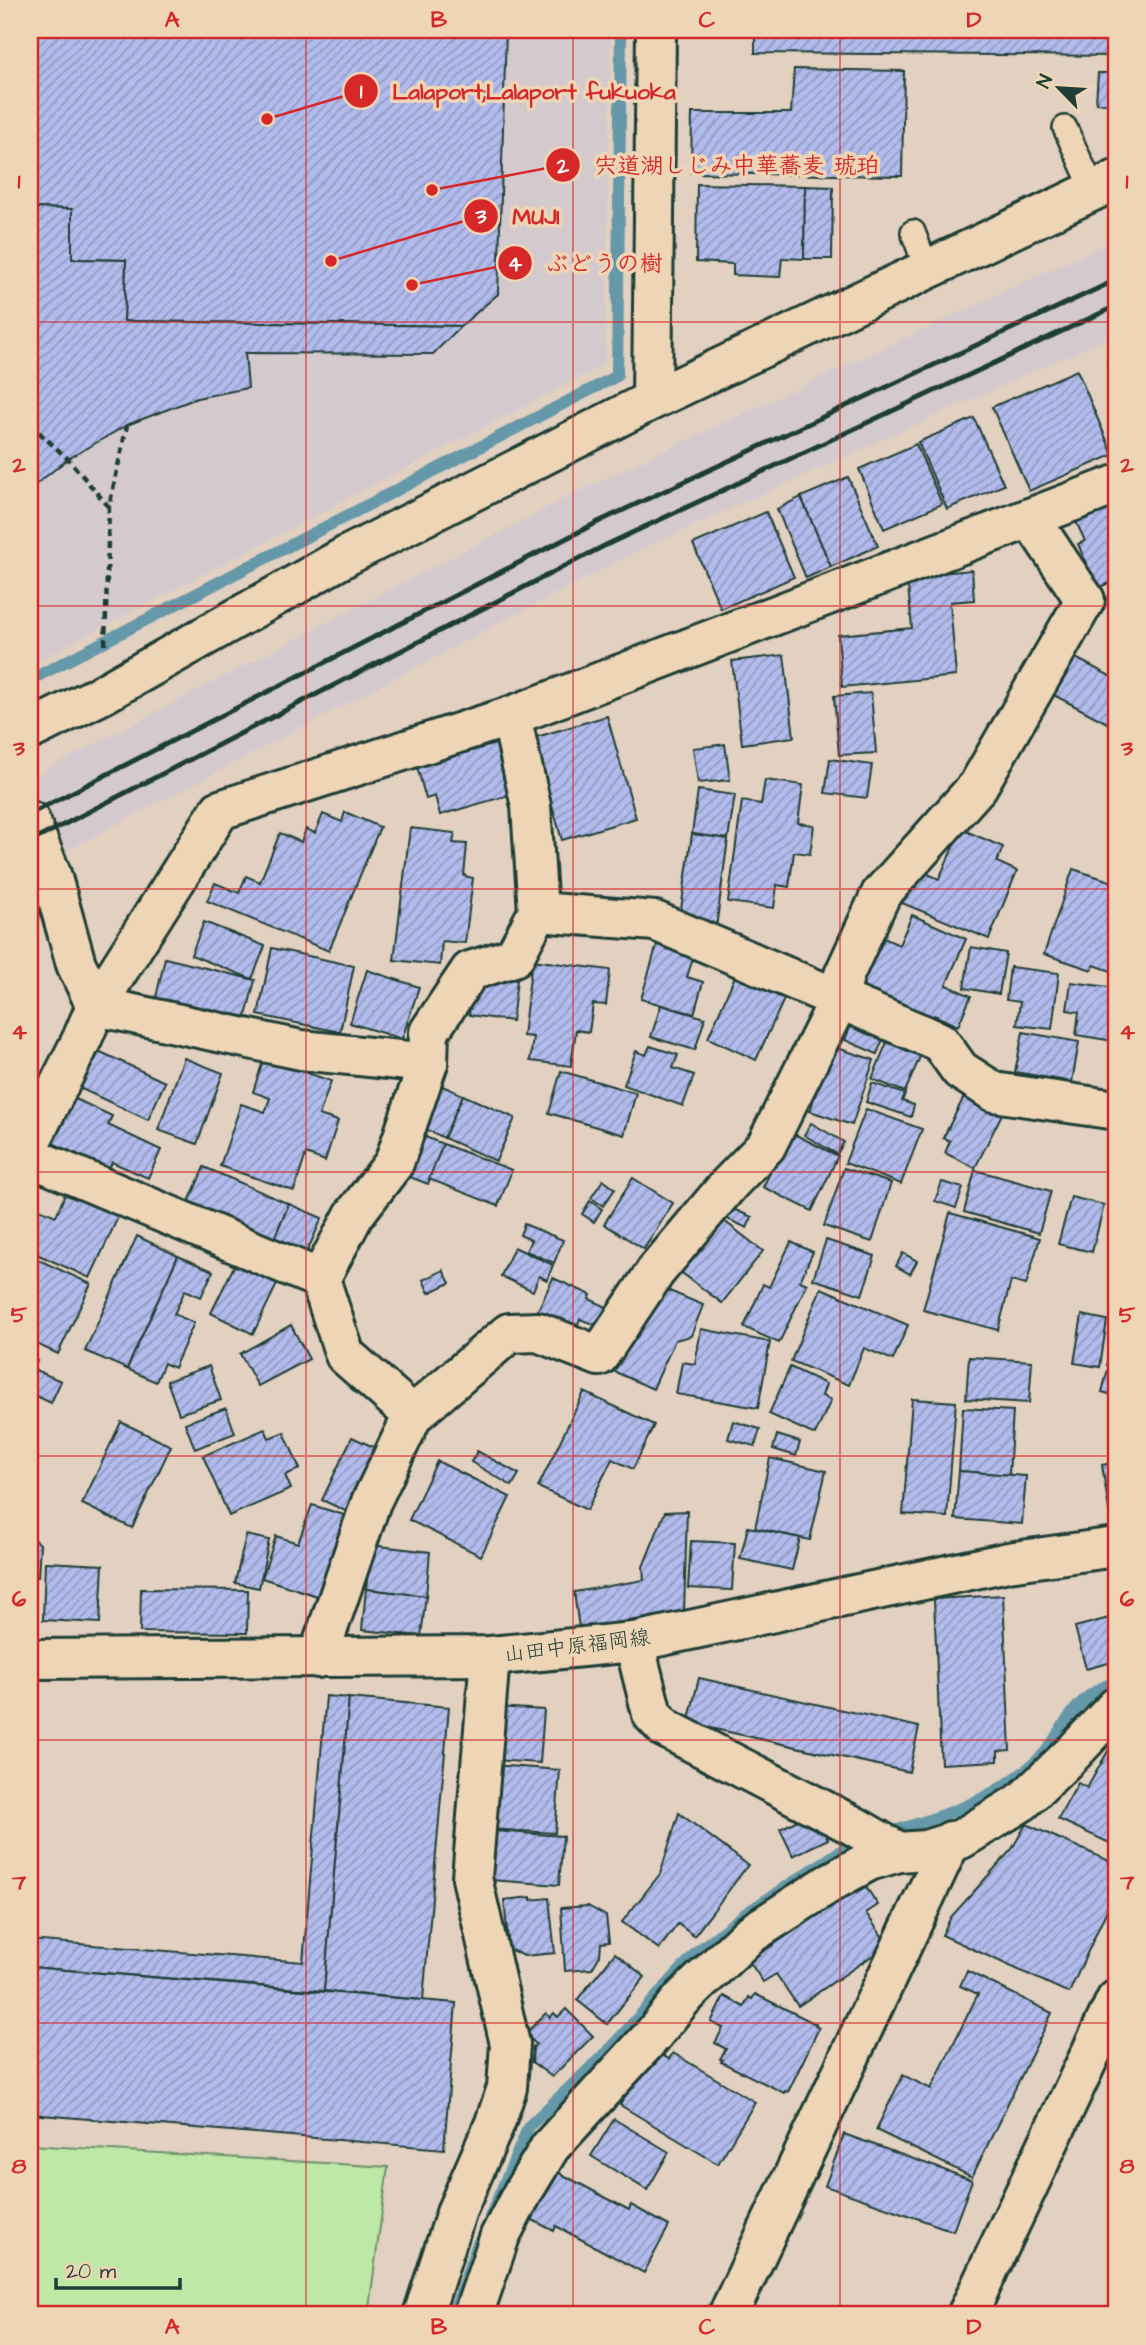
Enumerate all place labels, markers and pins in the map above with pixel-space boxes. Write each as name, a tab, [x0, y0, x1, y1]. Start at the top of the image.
callout: Lalaport;Lalaport fukuoka	[344, 69, 690, 113]
callout: 宍道湖しじみ中華蕎麦 琥珀	[545, 143, 894, 187]
callout: MUJI	[463, 194, 574, 238]
callout: ぶどうの樹	[497, 241, 675, 285]

